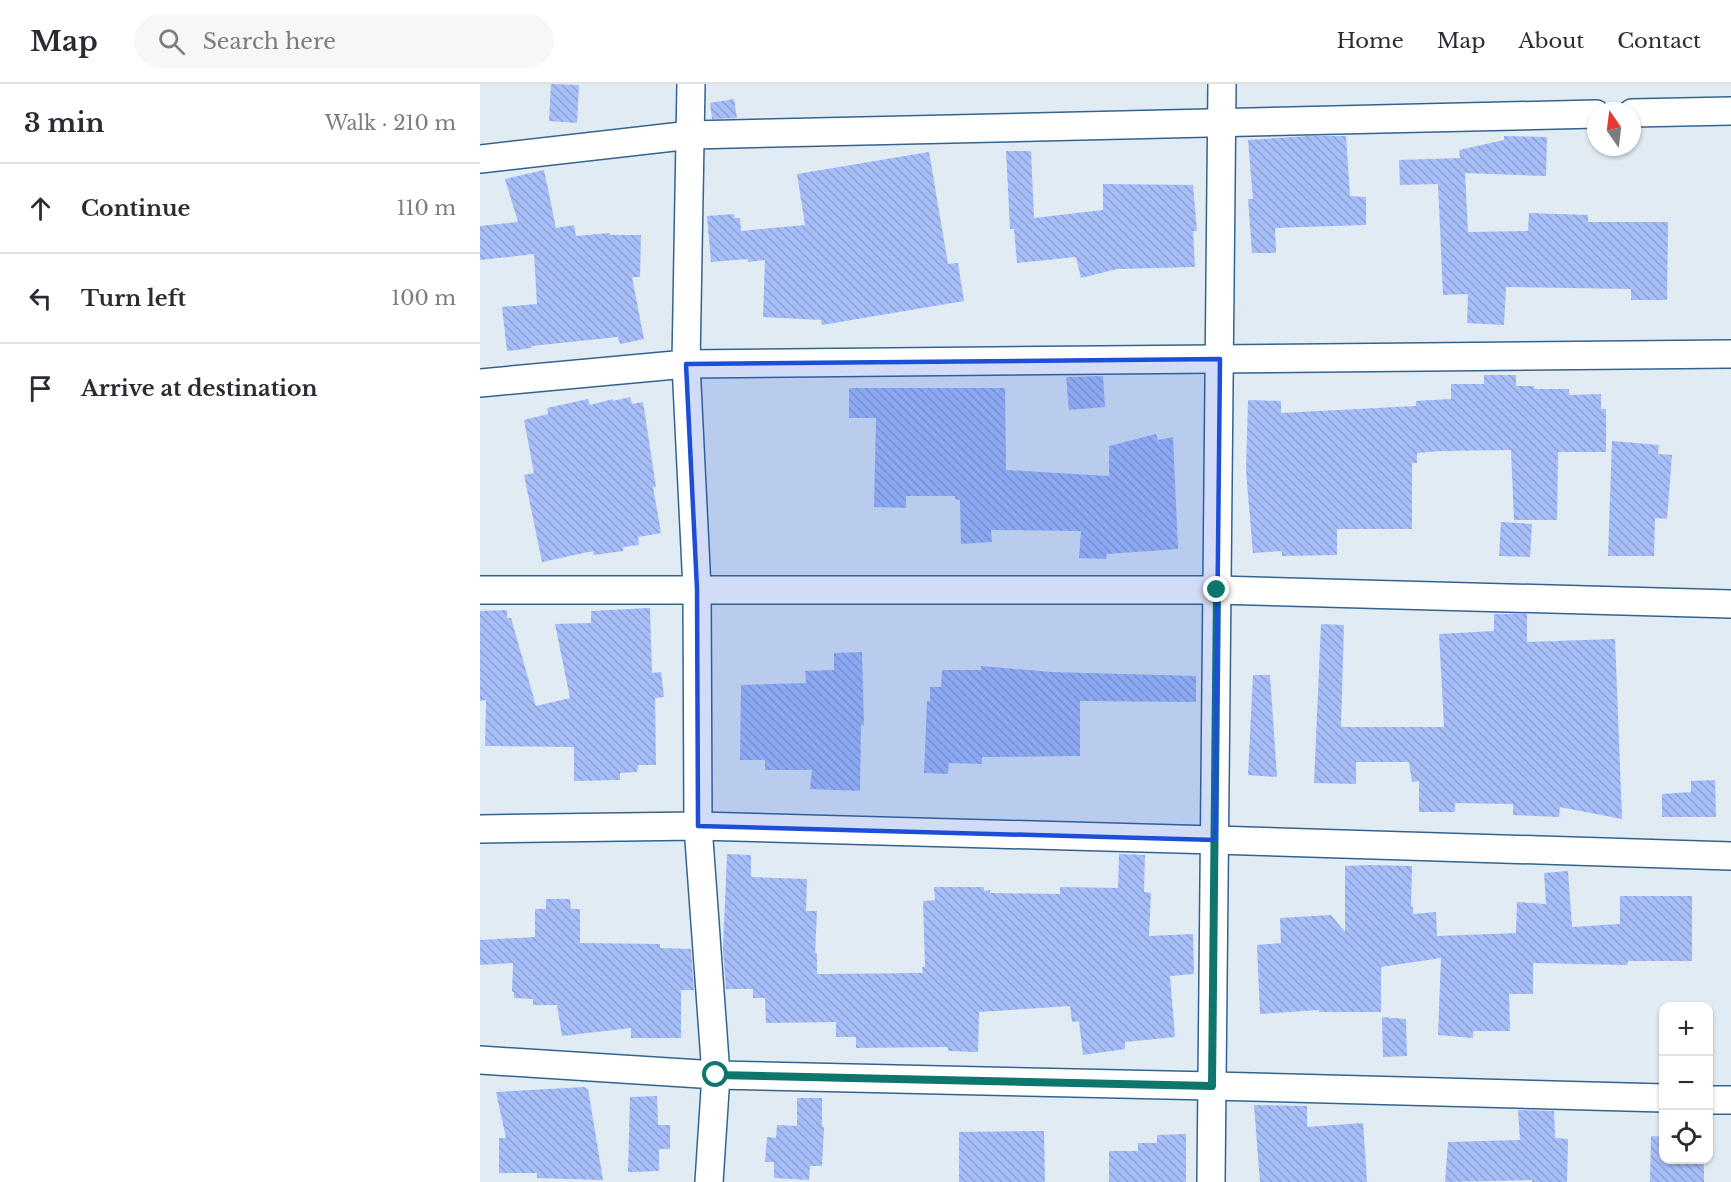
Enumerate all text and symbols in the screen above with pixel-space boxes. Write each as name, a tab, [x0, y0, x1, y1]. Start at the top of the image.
search box	[134, 14, 554, 68]
text: Map	[30, 24, 98, 59]
icon: search	[155, 25, 188, 58]
text: Search here	[203, 28, 336, 55]
text: Home	[1337, 28, 1404, 54]
text: Map	[1437, 28, 1485, 54]
text: About	[1518, 28, 1584, 54]
text: Contact	[1617, 28, 1701, 54]
north arrow	[1587, 102, 1641, 156]
text: 3 min	[24, 107, 105, 139]
text: Walk · 210 m	[325, 111, 456, 135]
icon: ahead	[24, 192, 57, 225]
text: Continue	[81, 195, 190, 222]
text: 110 m	[397, 196, 456, 220]
icon: left	[24, 282, 57, 315]
text: Turn left	[81, 285, 186, 312]
text: 100 m	[391, 286, 456, 310]
icon: arrive	[24, 372, 57, 405]
text: Arrive at destination	[81, 375, 318, 402]
route end	[1203, 576, 1229, 602]
map controls	[1659, 1002, 1713, 1164]
button: +	[1659, 1002, 1713, 1056]
button: −	[1659, 1056, 1713, 1110]
route start	[702, 1061, 728, 1087]
button: locate	[1659, 1110, 1713, 1164]

